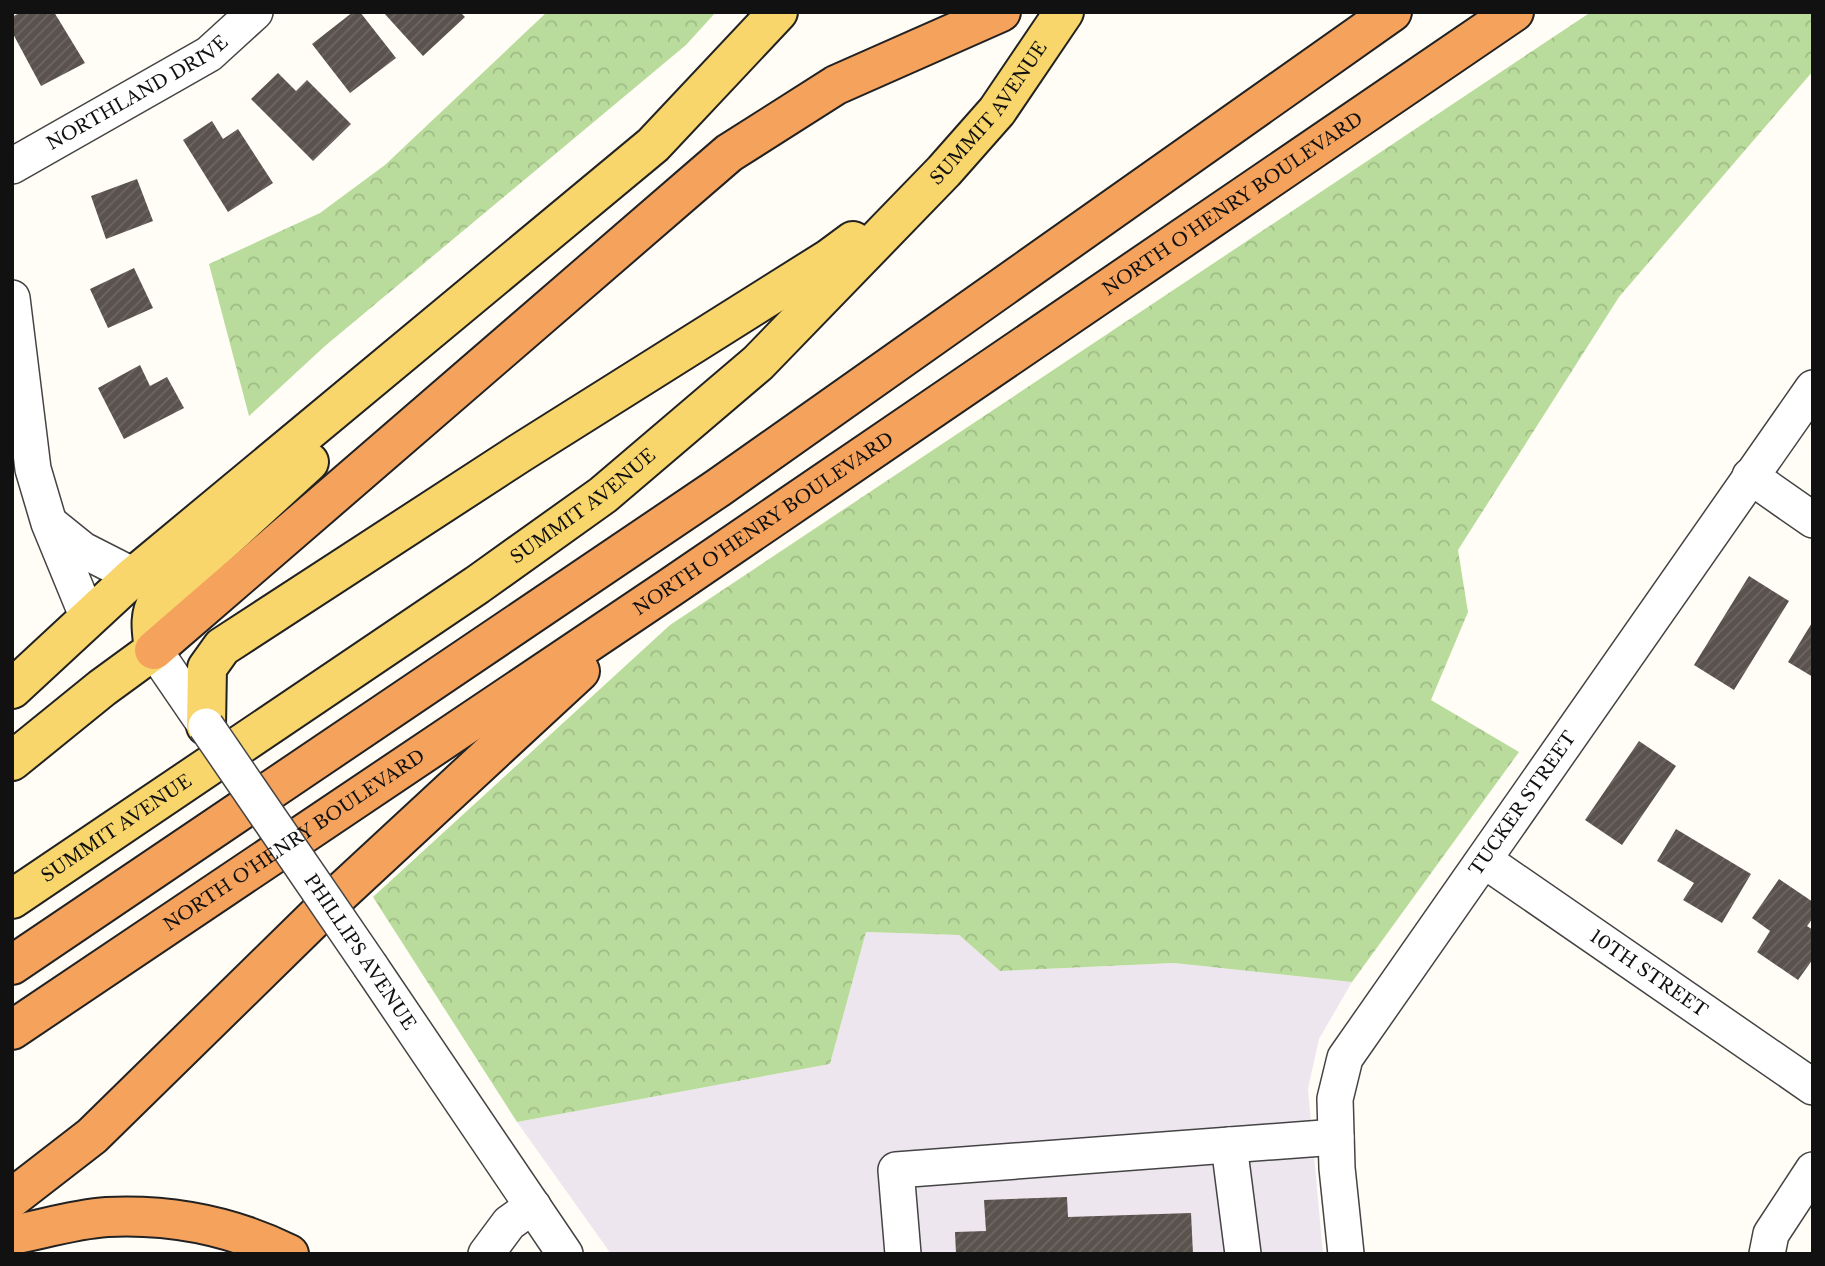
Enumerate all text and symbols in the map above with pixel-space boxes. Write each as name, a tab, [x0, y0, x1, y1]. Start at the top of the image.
street label: NORTHLAND DRIVE	[43, 31, 232, 155]
street label: SUMMIT AVENUE	[925, 37, 1052, 190]
street label: NORTH O'HENRY BOULEVARD	[1099, 107, 1367, 300]
street label: NORTH O'HENRY BOULEVARD	[629, 428, 898, 620]
street label: SUMMIT AVENUE	[506, 444, 660, 569]
street label: TUCKER STREET	[1465, 727, 1581, 880]
street label: NORTH O'HENRY BOULEVARD	[159, 745, 429, 936]
street label: SUMMIT AVENUE	[37, 770, 196, 887]
street label: PHILLIPS AVENUE	[300, 870, 420, 1034]
street label: 10TH STREET	[1586, 925, 1712, 1022]

